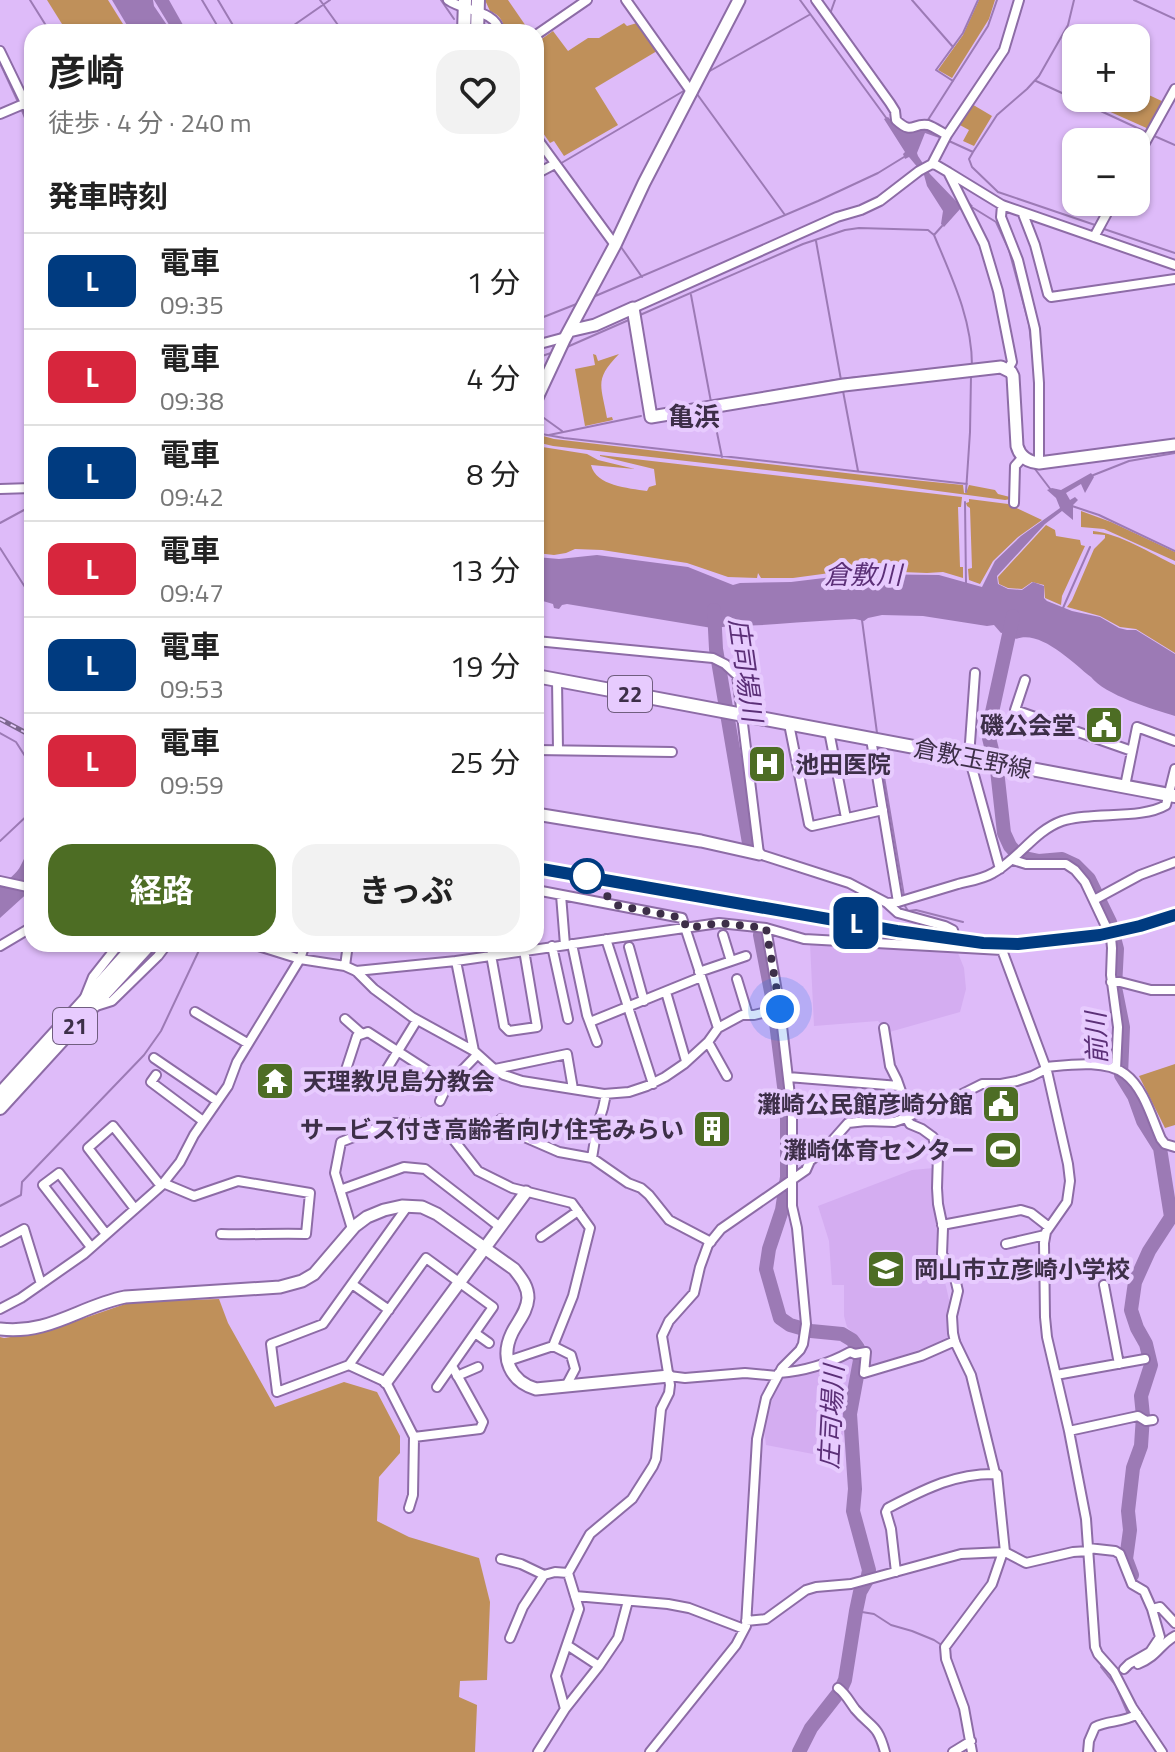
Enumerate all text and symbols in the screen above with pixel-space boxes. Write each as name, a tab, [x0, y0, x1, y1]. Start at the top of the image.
map controls	[1062, 24, 1150, 216]
button: +	[1062, 24, 1150, 112]
text: 彦崎	[48, 43, 124, 101]
button: heart	[436, 50, 520, 134]
text: 徒歩 · 4 分 · 240 m	[48, 103, 252, 142]
button: −	[1062, 128, 1150, 216]
text: 発車時刻	[48, 173, 168, 219]
text: 電車	[160, 239, 220, 285]
text: L	[85, 259, 99, 302]
text: 1 分	[467, 259, 520, 305]
text: 09:35	[160, 285, 224, 324]
text: 電車	[160, 335, 220, 381]
text: L	[85, 355, 99, 398]
text: 4 分	[467, 355, 520, 401]
text: 09:38	[160, 381, 224, 420]
district label: 亀浜	[668, 397, 720, 436]
text: 電車	[160, 431, 220, 477]
text: L	[85, 451, 99, 494]
text: 8 分	[467, 451, 520, 497]
text: 09:42	[160, 477, 224, 516]
text: 電車	[160, 527, 220, 573]
text: L	[85, 547, 99, 590]
text: 13 分	[450, 547, 520, 593]
water label: 倉敷川	[824, 555, 905, 594]
text: 09:47	[160, 573, 224, 612]
water label: 庄司場川	[719, 616, 773, 727]
text: 電車	[160, 623, 220, 669]
text: L	[85, 643, 99, 686]
text: 19 分	[450, 643, 520, 689]
text: 09:53	[160, 669, 224, 708]
road number: 22	[608, 676, 652, 712]
public building icon: 磯公会堂	[1083, 704, 1125, 746]
place label: 磯公会堂	[980, 707, 1076, 743]
text: 電車	[160, 719, 220, 765]
street label: 倉敷玉野線	[911, 729, 1035, 787]
text: L	[85, 739, 99, 782]
text: 25 分	[450, 739, 520, 785]
hospital icon: 池田医院	[746, 743, 788, 785]
place label: 池田医院	[795, 746, 891, 782]
text: 09:59	[160, 765, 224, 804]
button: 経路	[48, 844, 276, 936]
button: きっぷ	[292, 844, 520, 936]
unlabelled marker	[570, 859, 604, 893]
line badge: L	[830, 897, 882, 949]
text: L	[849, 901, 863, 944]
your location	[760, 989, 800, 1029]
road number: 21	[53, 1008, 97, 1044]
water label: 前川	[1076, 1008, 1116, 1065]
temple icon: 天理教児島分教会	[254, 1060, 296, 1102]
place label: 天理教児島分教会	[303, 1063, 495, 1099]
public building icon: 灘崎公民館彦崎分館	[980, 1083, 1022, 1125]
place label: 灘崎公民館彦崎分館	[757, 1086, 973, 1122]
building icon: サービス付き高齢者向け住宅みらい	[691, 1108, 733, 1150]
place label: サービス付き高齢者向け住宅みらい	[300, 1111, 684, 1147]
sports icon: 灘崎体育センター	[982, 1129, 1024, 1171]
place label: 灘崎体育センター	[783, 1132, 975, 1168]
school or university icon: 岡山市立彦崎小学校	[865, 1248, 907, 1290]
place label: 岡山市立彦崎小学校	[914, 1251, 1130, 1287]
water label: 庄司場川	[809, 1361, 853, 1470]

